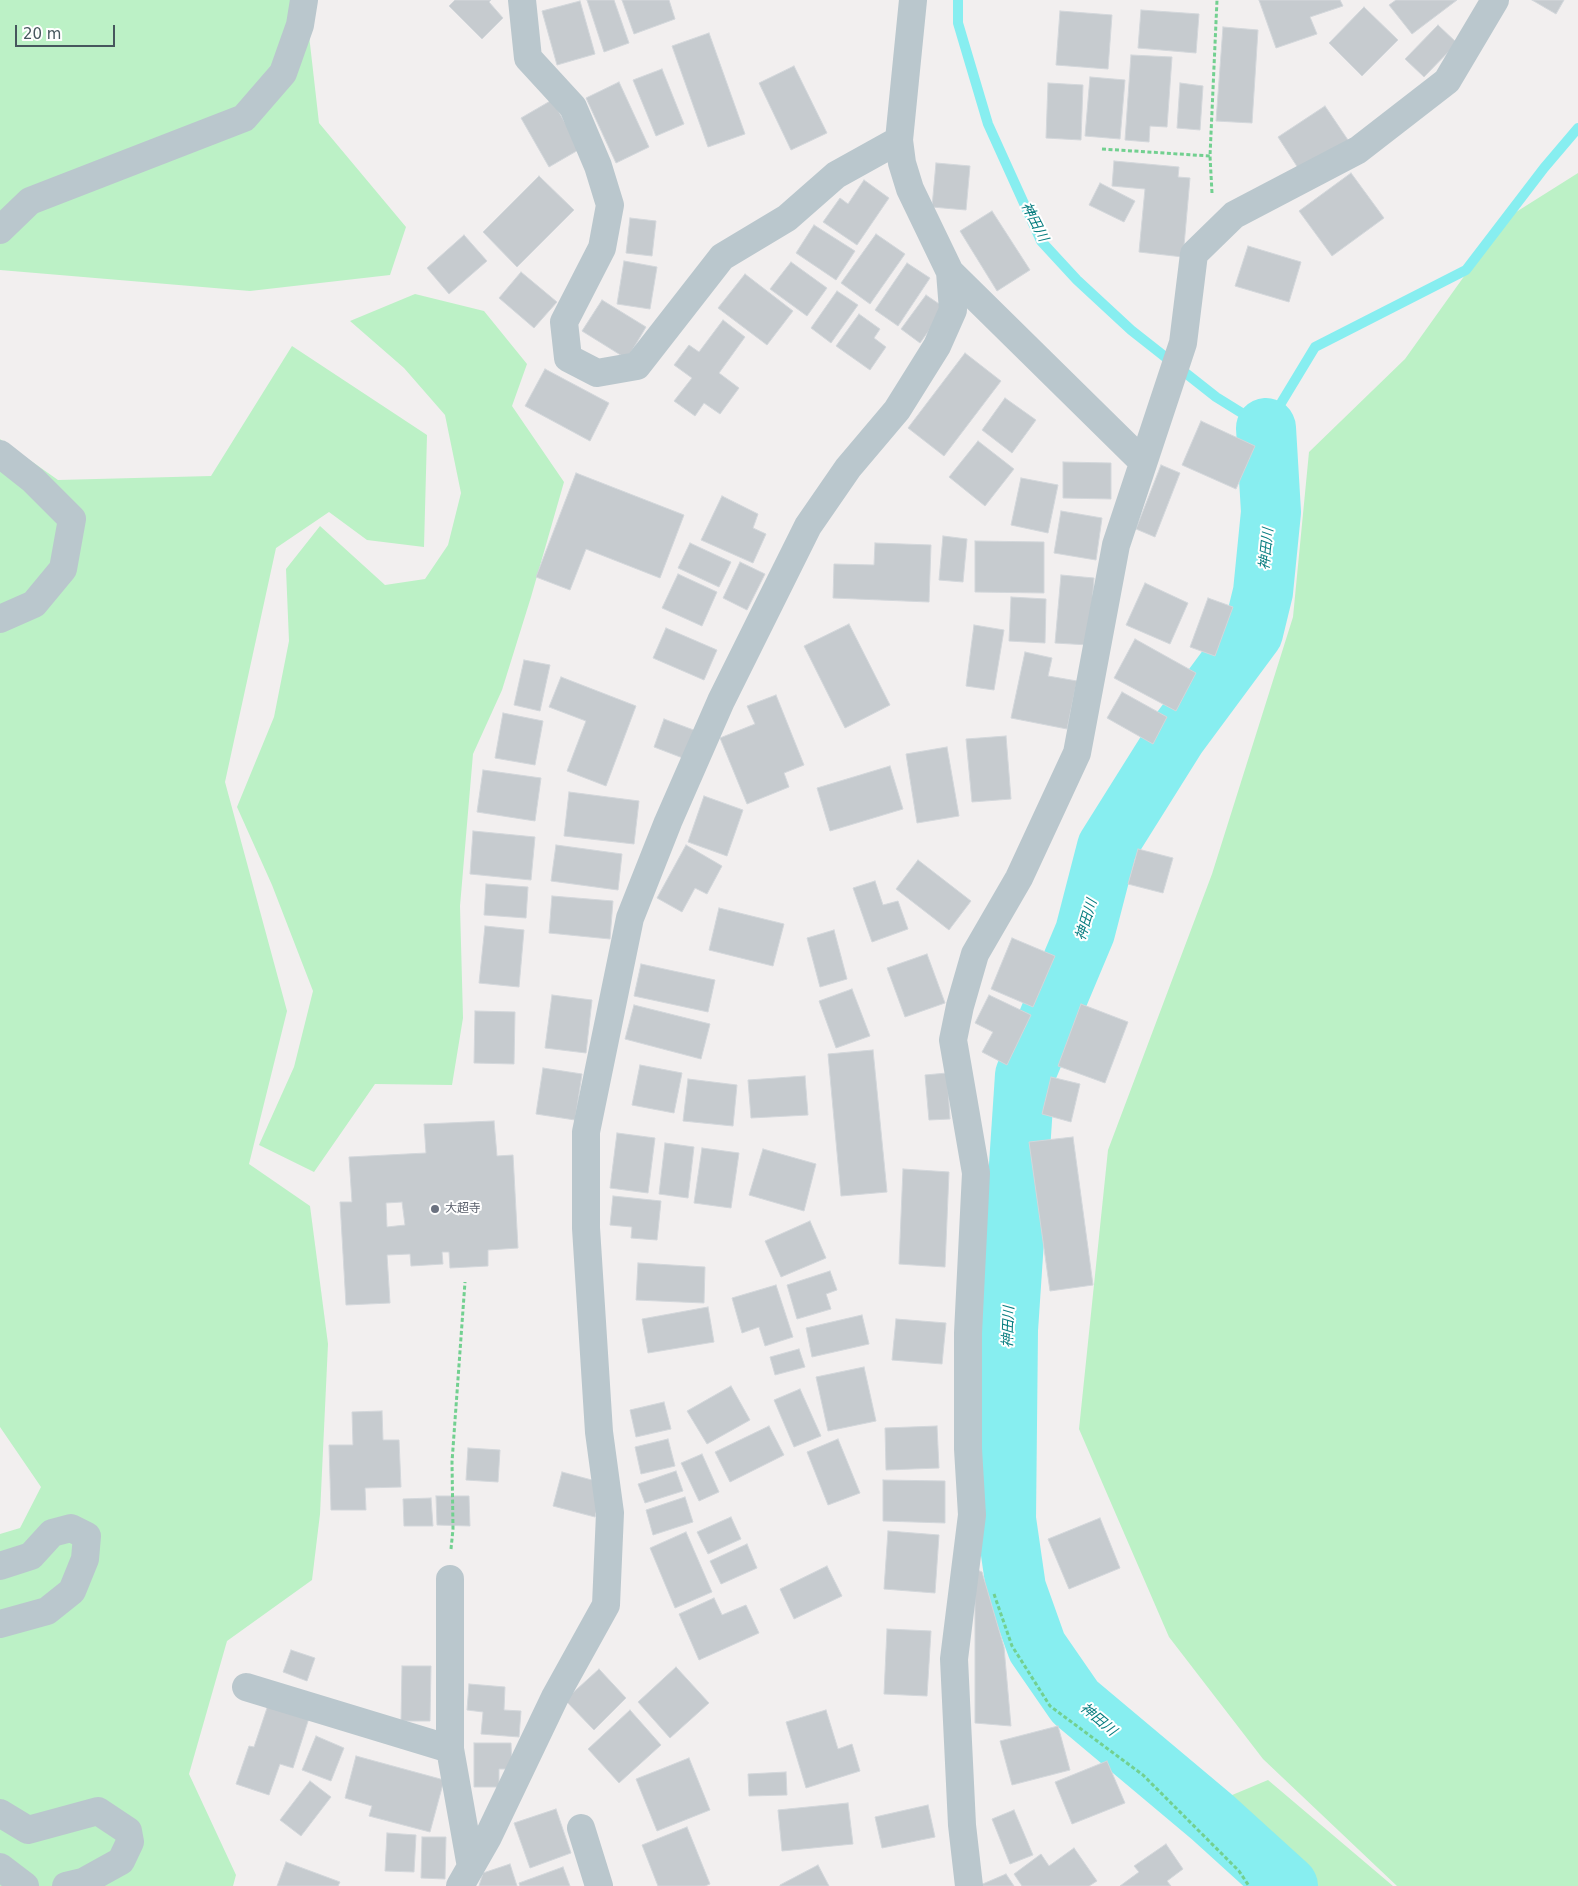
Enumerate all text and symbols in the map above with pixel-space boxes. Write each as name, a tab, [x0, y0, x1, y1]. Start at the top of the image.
scale bar	[18, 15, 118, 47]
text: 20 m	[23, 25, 61, 43]
water label: 神田川	[1017, 199, 1051, 245]
water label: 神田川	[1256, 527, 1278, 571]
water label: 神田川	[1073, 897, 1101, 943]
place label: 大超寺	[445, 1202, 481, 1216]
marker: 大超寺	[429, 1203, 441, 1215]
water label: 神田川	[1000, 1306, 1018, 1348]
water label: 神田川	[1077, 1700, 1119, 1740]

